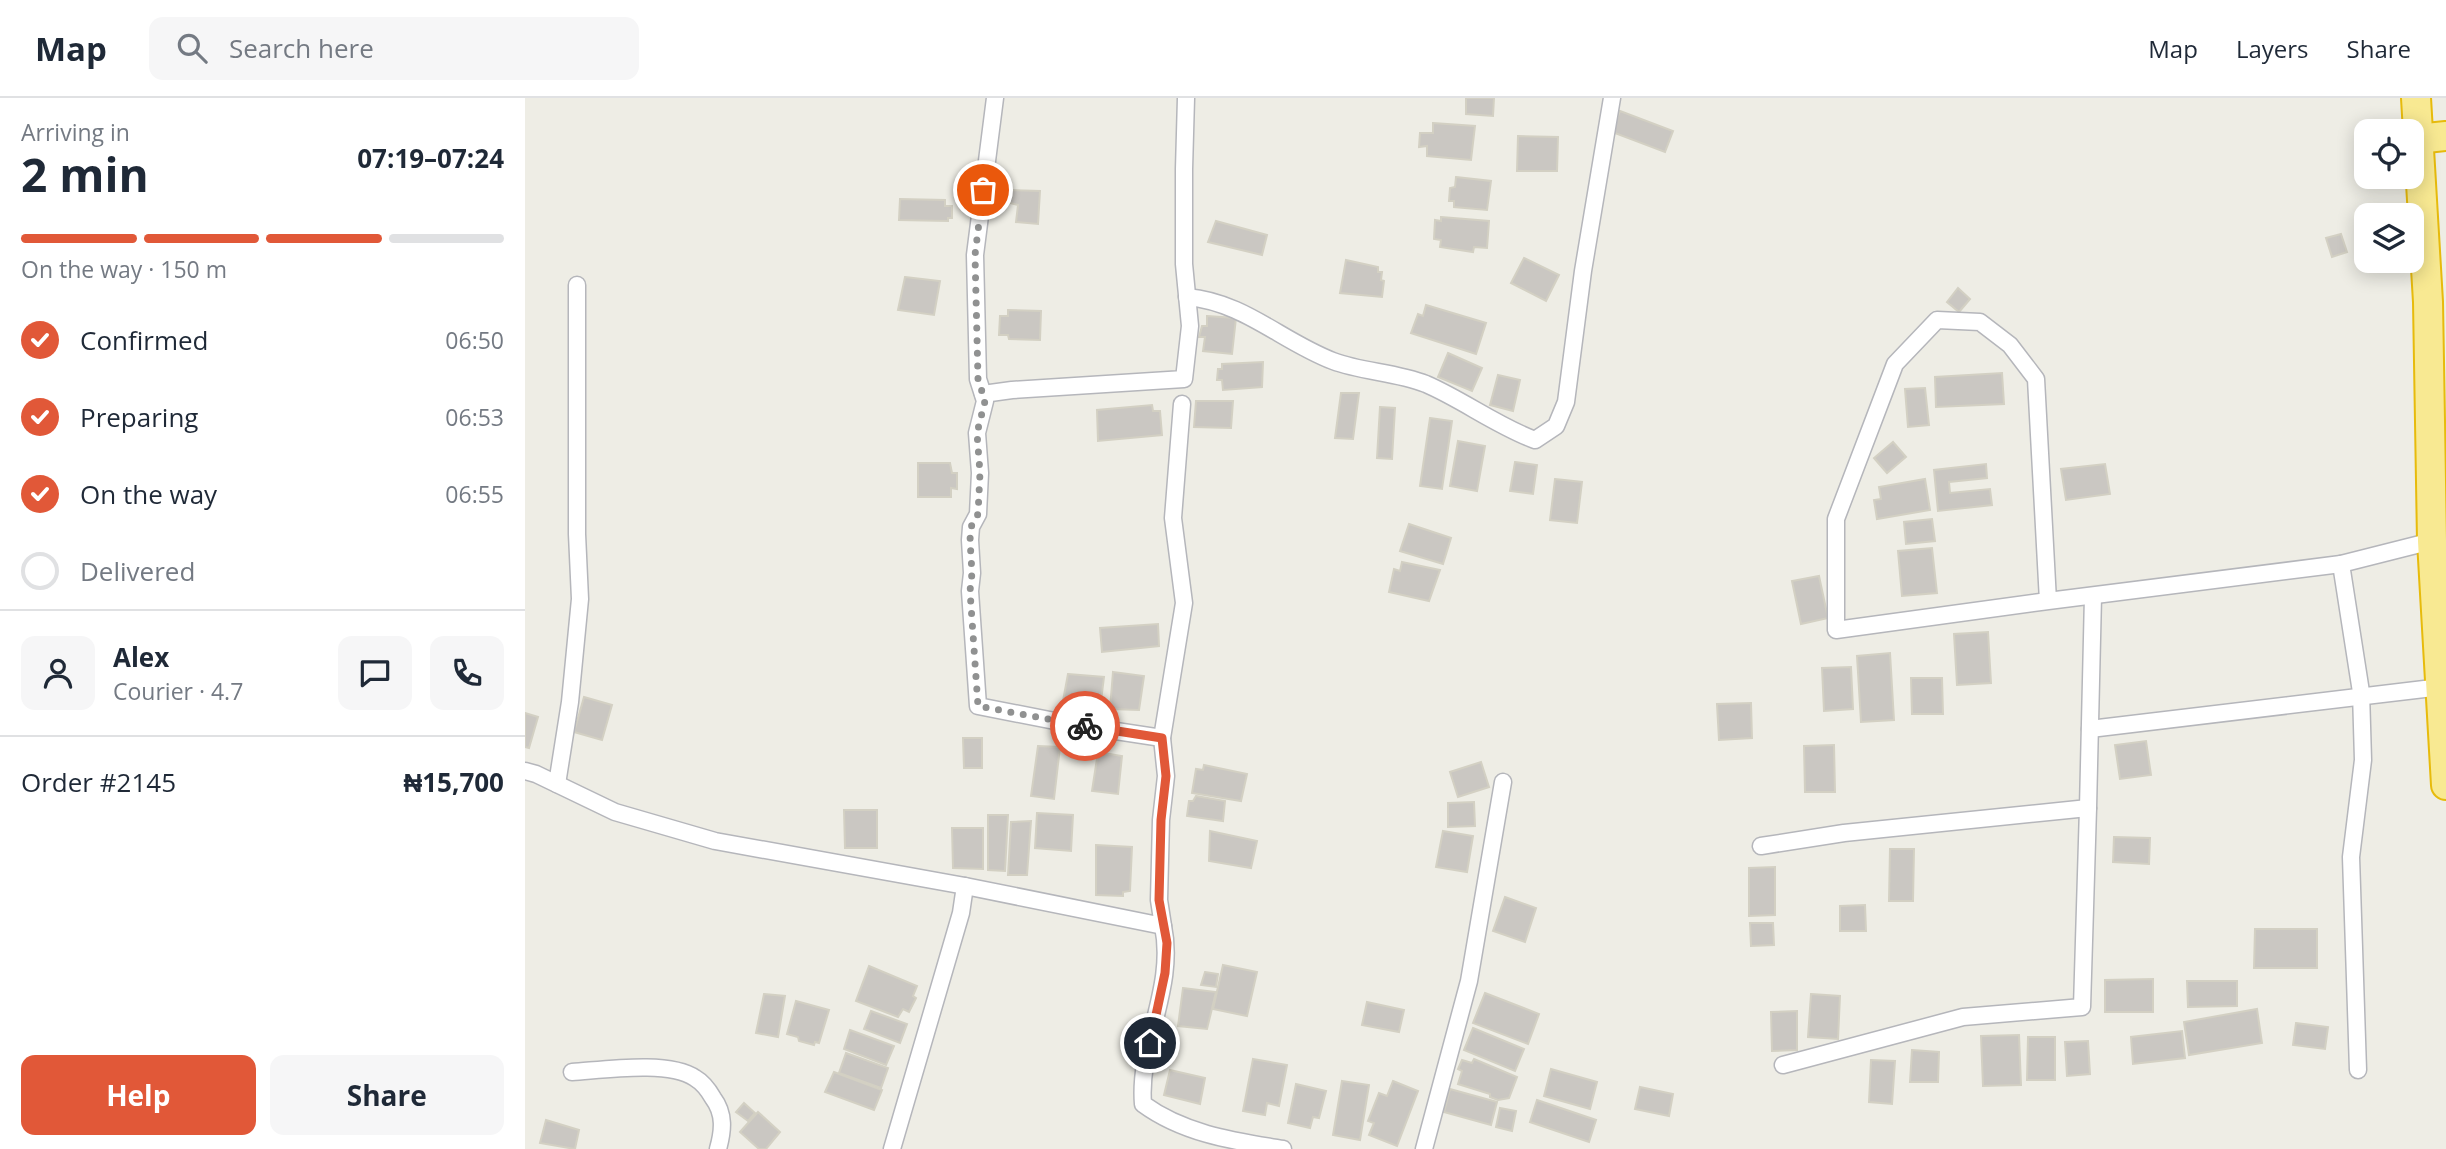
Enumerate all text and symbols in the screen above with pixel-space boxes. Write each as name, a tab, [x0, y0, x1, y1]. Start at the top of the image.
search box	[149, 17, 639, 80]
text: Map	[35, 26, 107, 71]
icon: search	[173, 29, 211, 67]
text: Search here	[229, 30, 374, 66]
text: Map	[2148, 32, 2198, 65]
text: Layers	[2236, 32, 2309, 65]
text: Share	[2347, 32, 2411, 65]
text: Arriving in	[21, 116, 130, 148]
map controls	[2354, 119, 2424, 273]
button: locate	[2354, 119, 2424, 189]
text: 07:19–07:24	[357, 140, 504, 176]
text: 2 min	[21, 143, 149, 205]
pin	[953, 160, 1013, 220]
icon: bag	[964, 171, 1002, 209]
button: layers	[2354, 203, 2424, 273]
text: On the way · 150 m	[21, 253, 227, 285]
icon: check	[21, 321, 59, 359]
text: Confirmed	[80, 322, 208, 358]
text: 06:50	[445, 324, 504, 356]
icon: check	[21, 398, 59, 436]
text: Preparing	[80, 399, 198, 435]
text: 06:53	[445, 401, 504, 433]
icon: check	[21, 475, 59, 513]
text: On the way	[80, 476, 217, 512]
text: 06:55	[445, 478, 504, 510]
text: Delivered	[80, 553, 195, 589]
button: person	[21, 636, 95, 710]
button: chat	[338, 636, 412, 710]
button: phone	[430, 636, 504, 710]
text: Alex	[113, 639, 169, 675]
text: Courier · 4.7	[113, 675, 243, 707]
courier	[1050, 691, 1120, 761]
icon: bike	[1066, 707, 1104, 745]
text: Order #2145	[21, 764, 176, 800]
text: ₦15,700	[403, 764, 504, 800]
pin	[1120, 1013, 1180, 1073]
icon: home	[1131, 1024, 1169, 1062]
button: Help	[21, 1055, 256, 1135]
button: Share	[270, 1055, 504, 1135]

